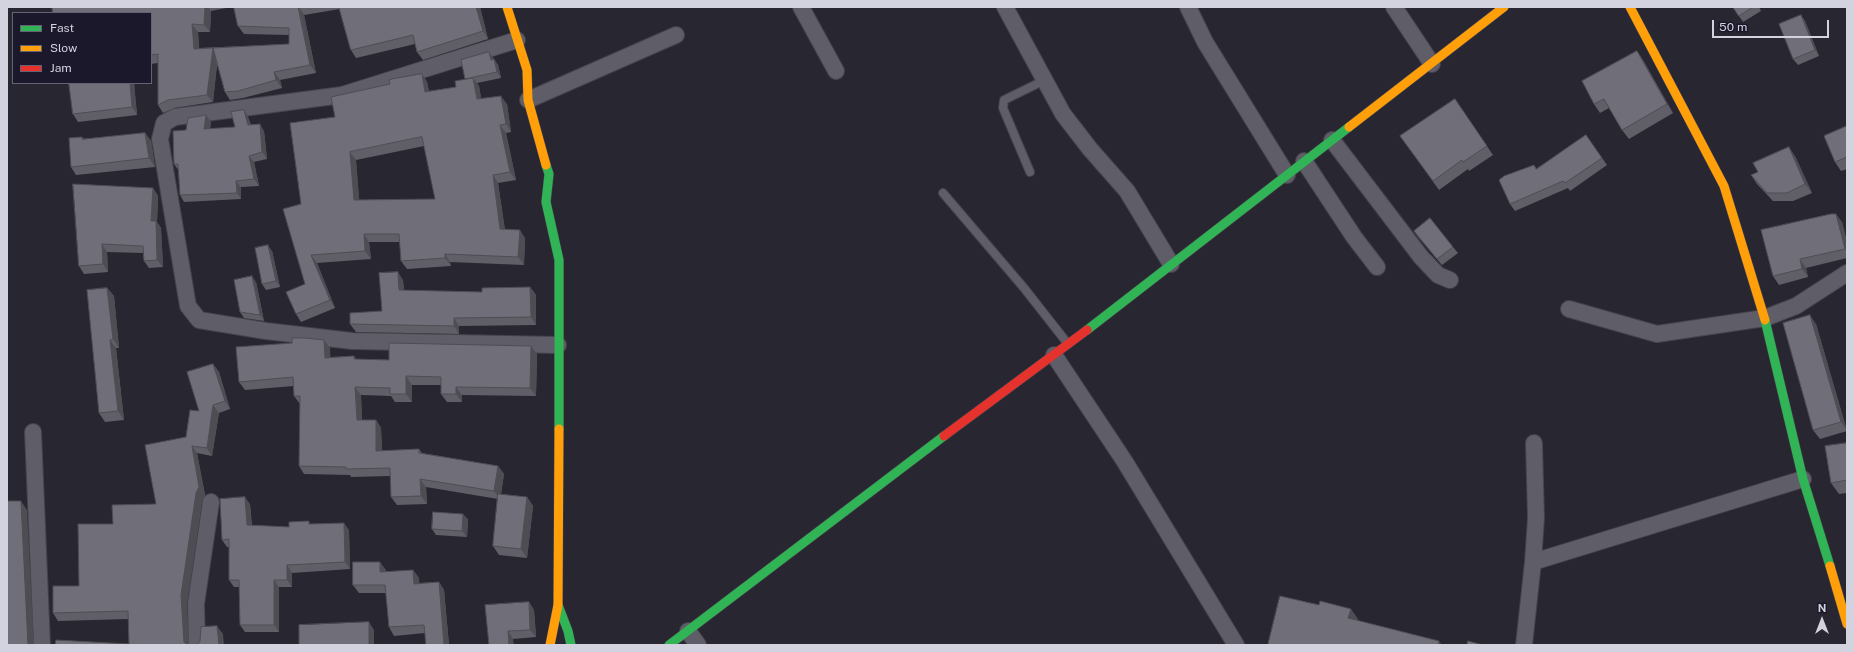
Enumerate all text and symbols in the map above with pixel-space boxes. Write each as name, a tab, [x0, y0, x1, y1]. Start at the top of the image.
legend	[12, 12, 152, 84]
scale bar	[1714, 12, 1831, 38]
text: 50 m	[1719, 20, 1747, 34]
text: Fast	[50, 21, 74, 35]
text: Slow	[50, 41, 77, 55]
text: Jam	[50, 61, 72, 75]
north arrow	[1802, 600, 1842, 640]
text: N	[1818, 602, 1826, 614]

